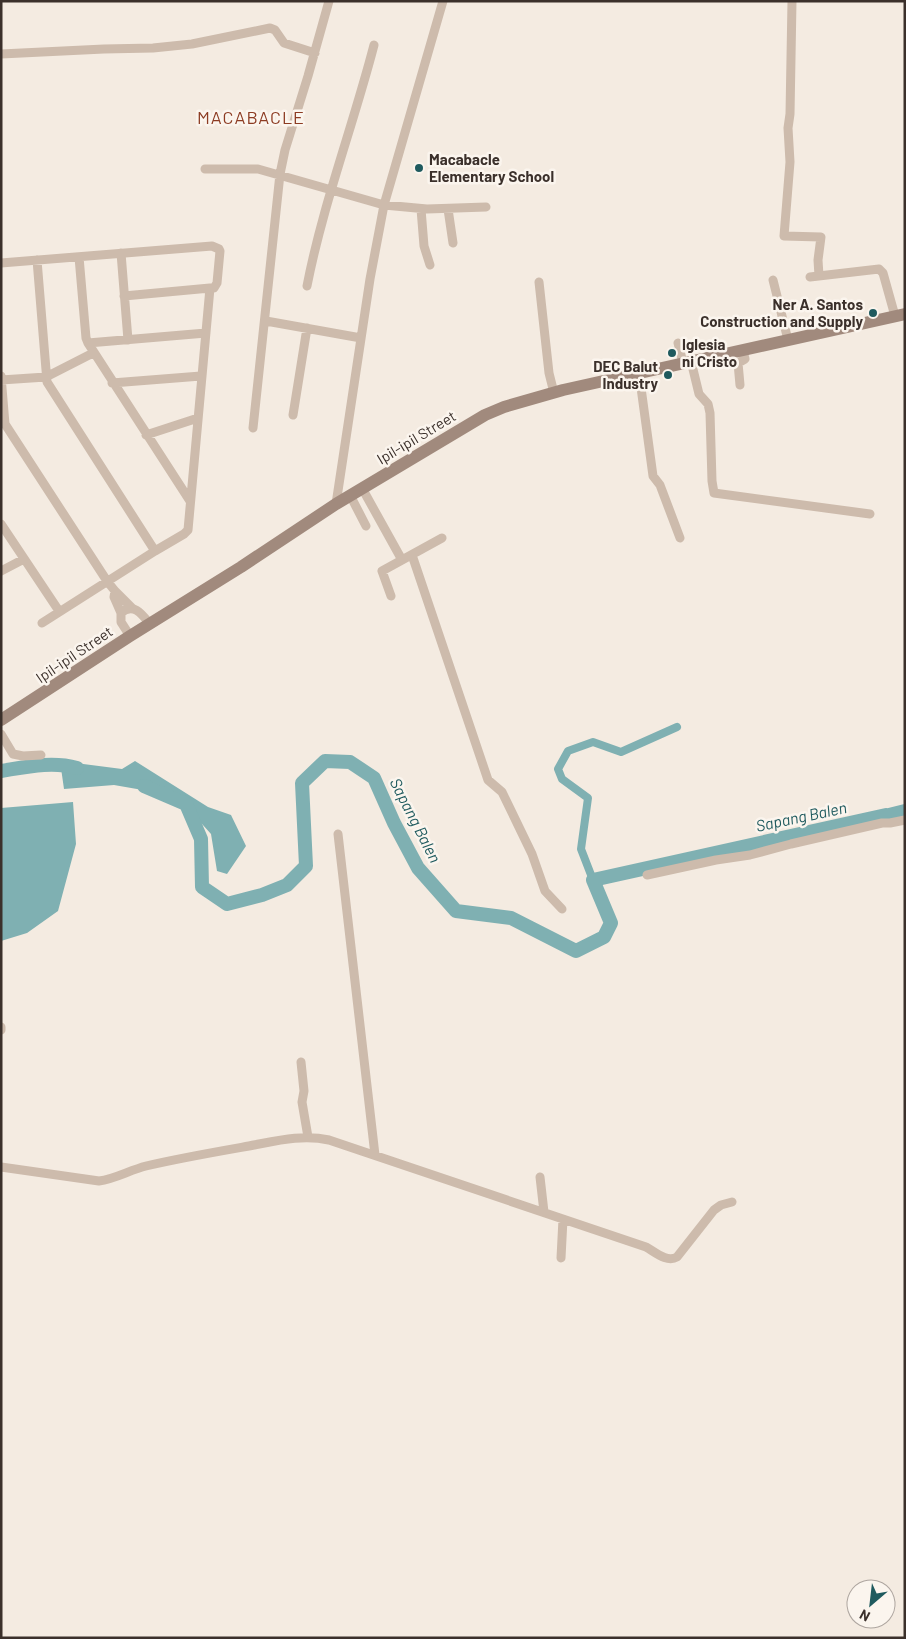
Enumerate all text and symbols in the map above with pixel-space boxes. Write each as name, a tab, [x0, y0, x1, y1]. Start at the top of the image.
district label: MACABACLE	[197, 106, 305, 128]
place label: Macabacle Elementary School	[429, 150, 554, 185]
marker: Macabacle Elementary School	[413, 162, 425, 174]
place label: Ner A. Santos Construction and Supply	[700, 295, 863, 330]
marker: Ner A. Santos Construction and Supply	[867, 307, 879, 319]
place label: Iglesia ni Cristo	[682, 335, 737, 370]
marker: Iglesia ni Cristo	[666, 347, 678, 359]
place label: DEC Balut Industry	[593, 357, 658, 392]
marker: DEC Balut Industry	[662, 369, 674, 381]
street label: Ipil-ipil Street	[373, 406, 459, 468]
street label: Ipil-ipil Street	[32, 622, 116, 686]
water label: Sapang Balen	[387, 774, 445, 866]
water label: Sapang Balen	[754, 797, 848, 835]
north arrow	[846, 1579, 896, 1629]
text: N	[857, 1606, 873, 1626]

